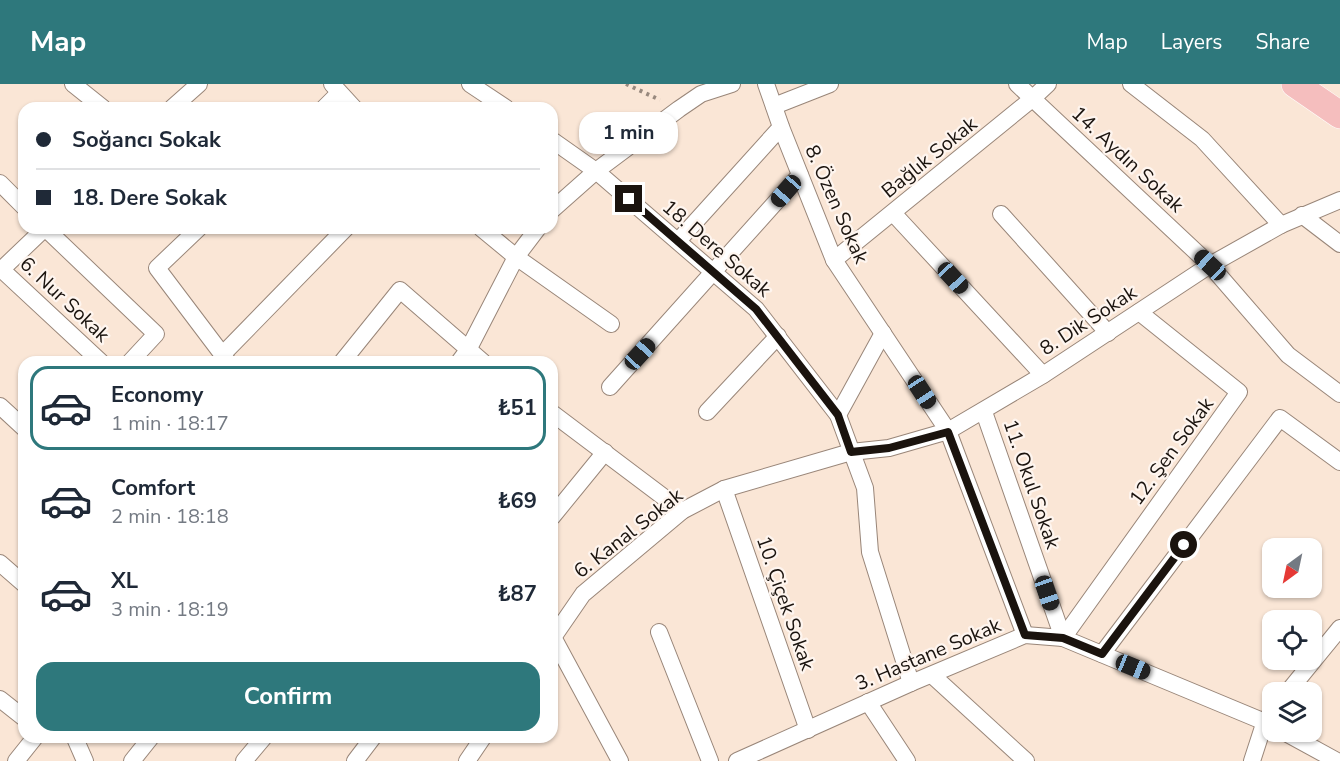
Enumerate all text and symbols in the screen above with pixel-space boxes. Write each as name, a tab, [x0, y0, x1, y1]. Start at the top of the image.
text: Map	[30, 23, 86, 61]
text: Map	[1086, 28, 1128, 56]
text: Layers	[1161, 28, 1222, 56]
text: Share	[1255, 28, 1310, 56]
street label: 14. Aydın Sokak	[1066, 100, 1190, 219]
street label: Bağlık Sokak	[876, 110, 983, 204]
callout: 1 min	[580, 112, 678, 154]
text: 1 min	[603, 119, 654, 146]
text: Soğancı Sokak	[72, 125, 221, 155]
street label: 8. Özen Sokak	[798, 141, 875, 269]
car	[767, 172, 805, 210]
text: 18. Dere Sokak	[72, 183, 227, 213]
route end	[615, 185, 642, 212]
street label: 18. Dere Sokak	[657, 194, 778, 304]
car	[1191, 246, 1229, 284]
street label: 6. Nur Sokak	[14, 251, 116, 349]
car	[934, 259, 972, 297]
street label: 8. Dik Sokak	[1035, 279, 1143, 362]
car	[621, 335, 659, 373]
car	[905, 372, 939, 412]
text: Economy	[111, 380, 203, 410]
icon: car	[39, 381, 93, 435]
street label: 12. Şen Sokak	[1123, 391, 1220, 511]
text: ₺51	[497, 393, 537, 423]
text: 1 min · 18:17	[111, 410, 229, 437]
street label: 11. Okul Sokak	[997, 416, 1067, 553]
text: Comfort	[111, 473, 195, 503]
icon: car	[39, 474, 93, 528]
street label: 6. Kanal Sokak	[568, 482, 689, 585]
text: ₺69	[497, 486, 537, 516]
text: 2 min · 18:18	[111, 503, 229, 530]
route start	[1170, 531, 1197, 558]
street label: 10. Çiçek Sokak	[750, 532, 821, 675]
north arrow	[1262, 538, 1322, 598]
map controls	[1262, 538, 1322, 742]
text: XL	[111, 566, 138, 596]
icon: car	[39, 567, 93, 621]
car	[1033, 573, 1061, 613]
text: ₺87	[497, 579, 537, 609]
text: 3 min · 18:19	[111, 596, 229, 623]
button: locate	[1262, 610, 1322, 670]
street label: 3. Hastane Sokak	[851, 611, 1006, 697]
car	[1113, 652, 1153, 682]
button: Confirm	[36, 662, 540, 731]
button: layers	[1262, 682, 1322, 742]

